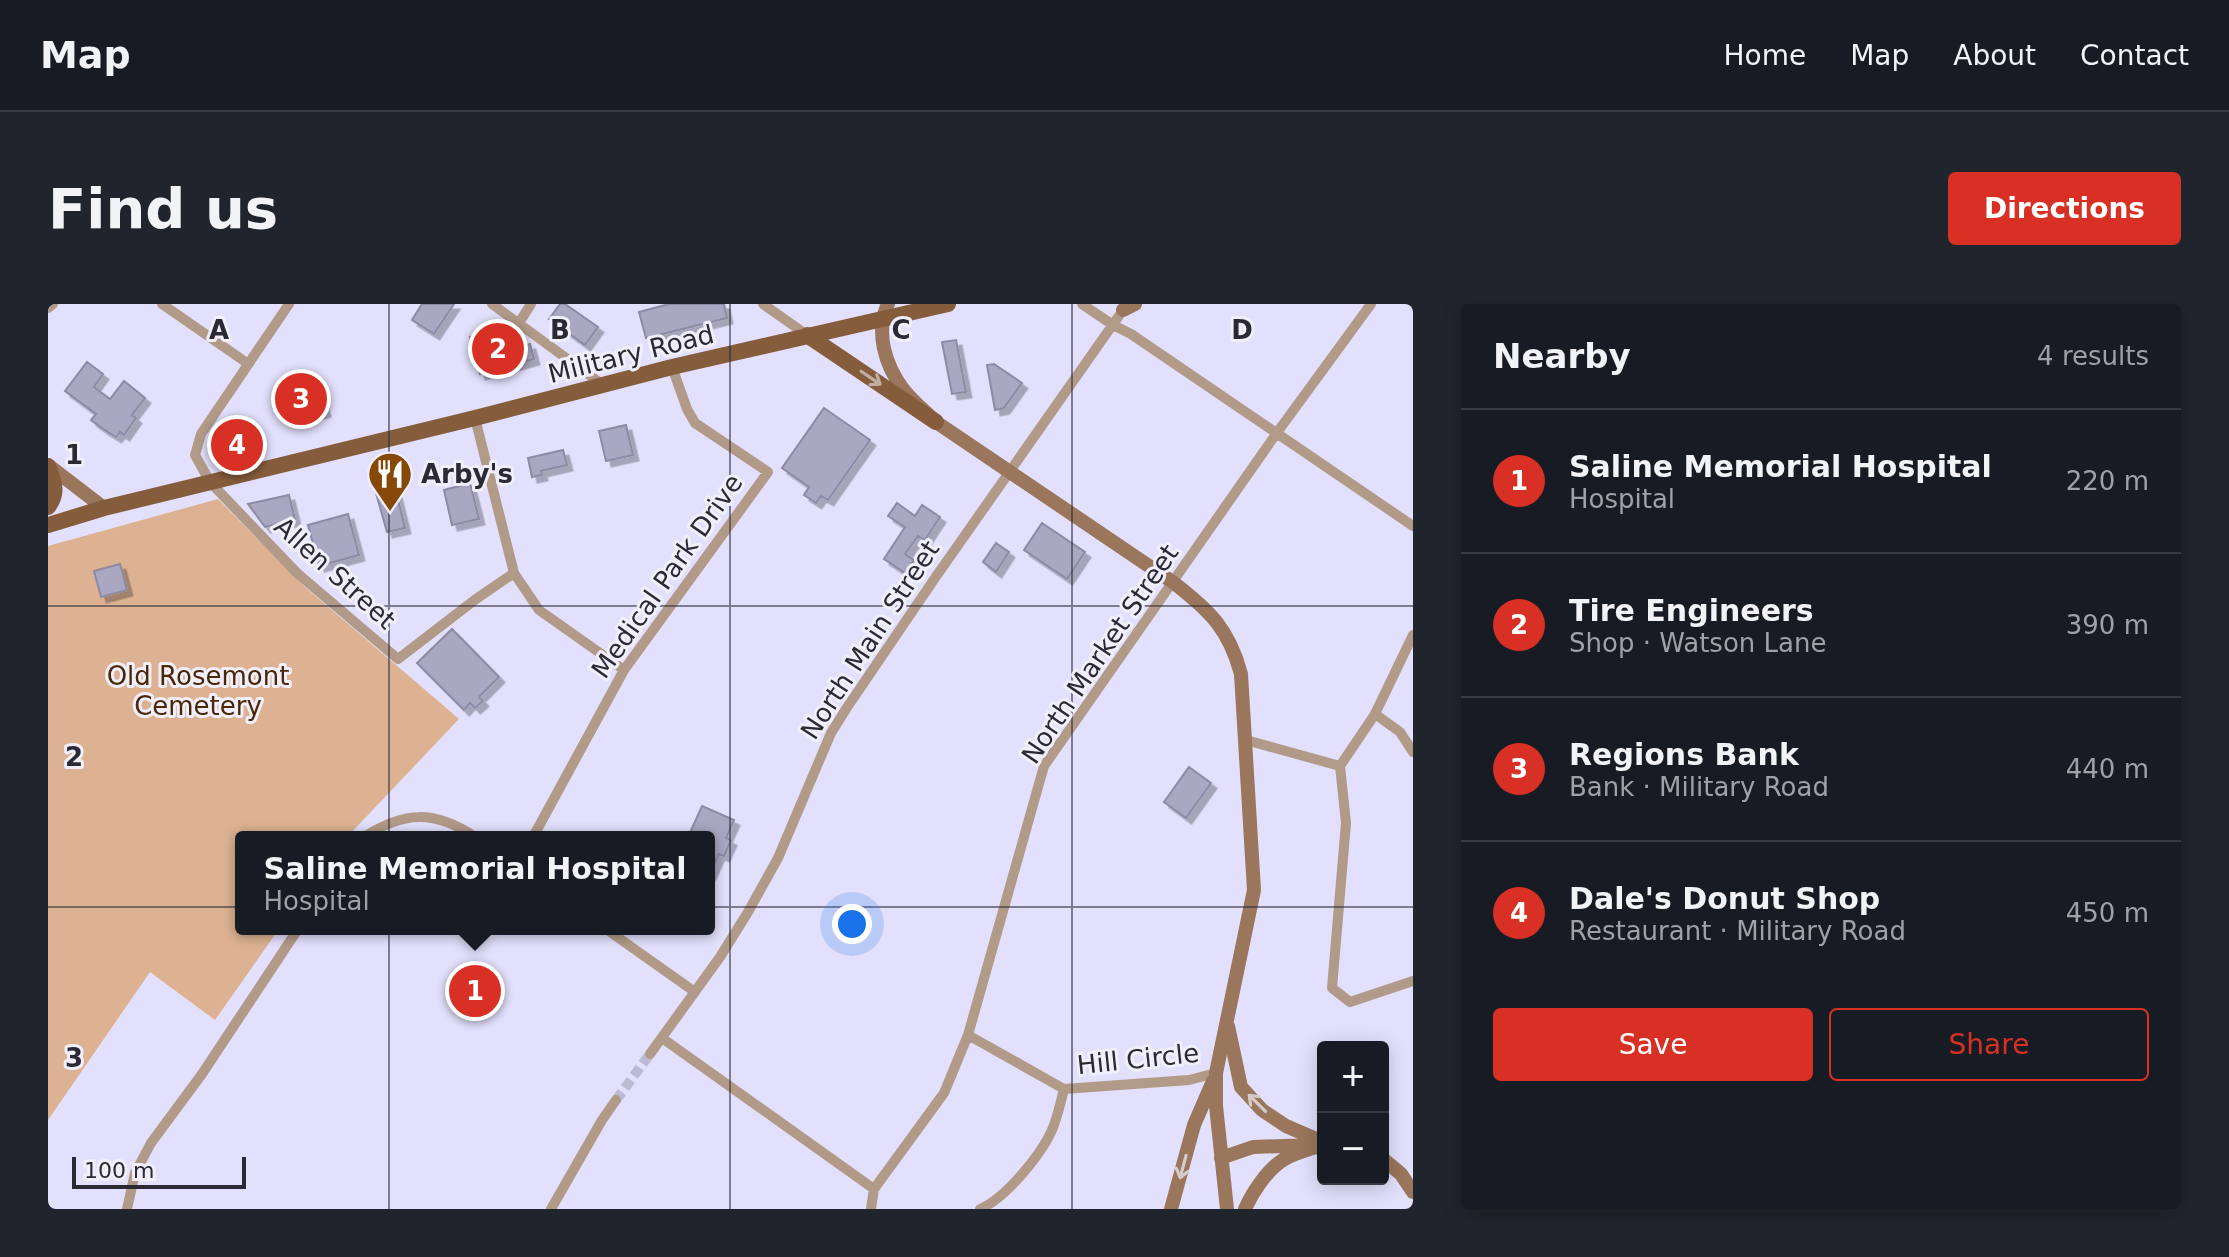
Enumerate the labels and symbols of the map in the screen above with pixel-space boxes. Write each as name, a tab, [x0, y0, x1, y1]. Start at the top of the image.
text: A	[209, 315, 229, 345]
text: B	[550, 315, 570, 345]
text: C	[891, 315, 911, 345]
text: D	[1231, 315, 1253, 345]
pin: 2	[472, 319, 524, 379]
street label: Military Road	[545, 319, 717, 389]
pin: 3	[275, 369, 327, 429]
one-way arrow	[860, 370, 882, 386]
pin: 4	[211, 415, 263, 475]
text: 1	[65, 440, 83, 470]
restaurant icon: Arby's	[366, 450, 414, 513]
place label: Arby's	[421, 459, 513, 489]
street label: Medical Park Drive	[585, 468, 749, 684]
street label: Allen Street	[268, 511, 402, 635]
street label: North Main Street	[795, 535, 945, 745]
street label: North Market Street	[1016, 539, 1184, 769]
park label: Old Rosemont Cemetery	[107, 661, 289, 721]
text: 2	[65, 742, 83, 772]
your location	[832, 904, 872, 944]
pin: 1	[449, 961, 501, 1021]
street label: Hill Circle	[1076, 1038, 1200, 1080]
text: 3	[65, 1043, 83, 1073]
one-way arrow	[1247, 1093, 1266, 1113]
scale bar	[72, 1153, 246, 1189]
one-way arrow	[1175, 1153, 1190, 1179]

